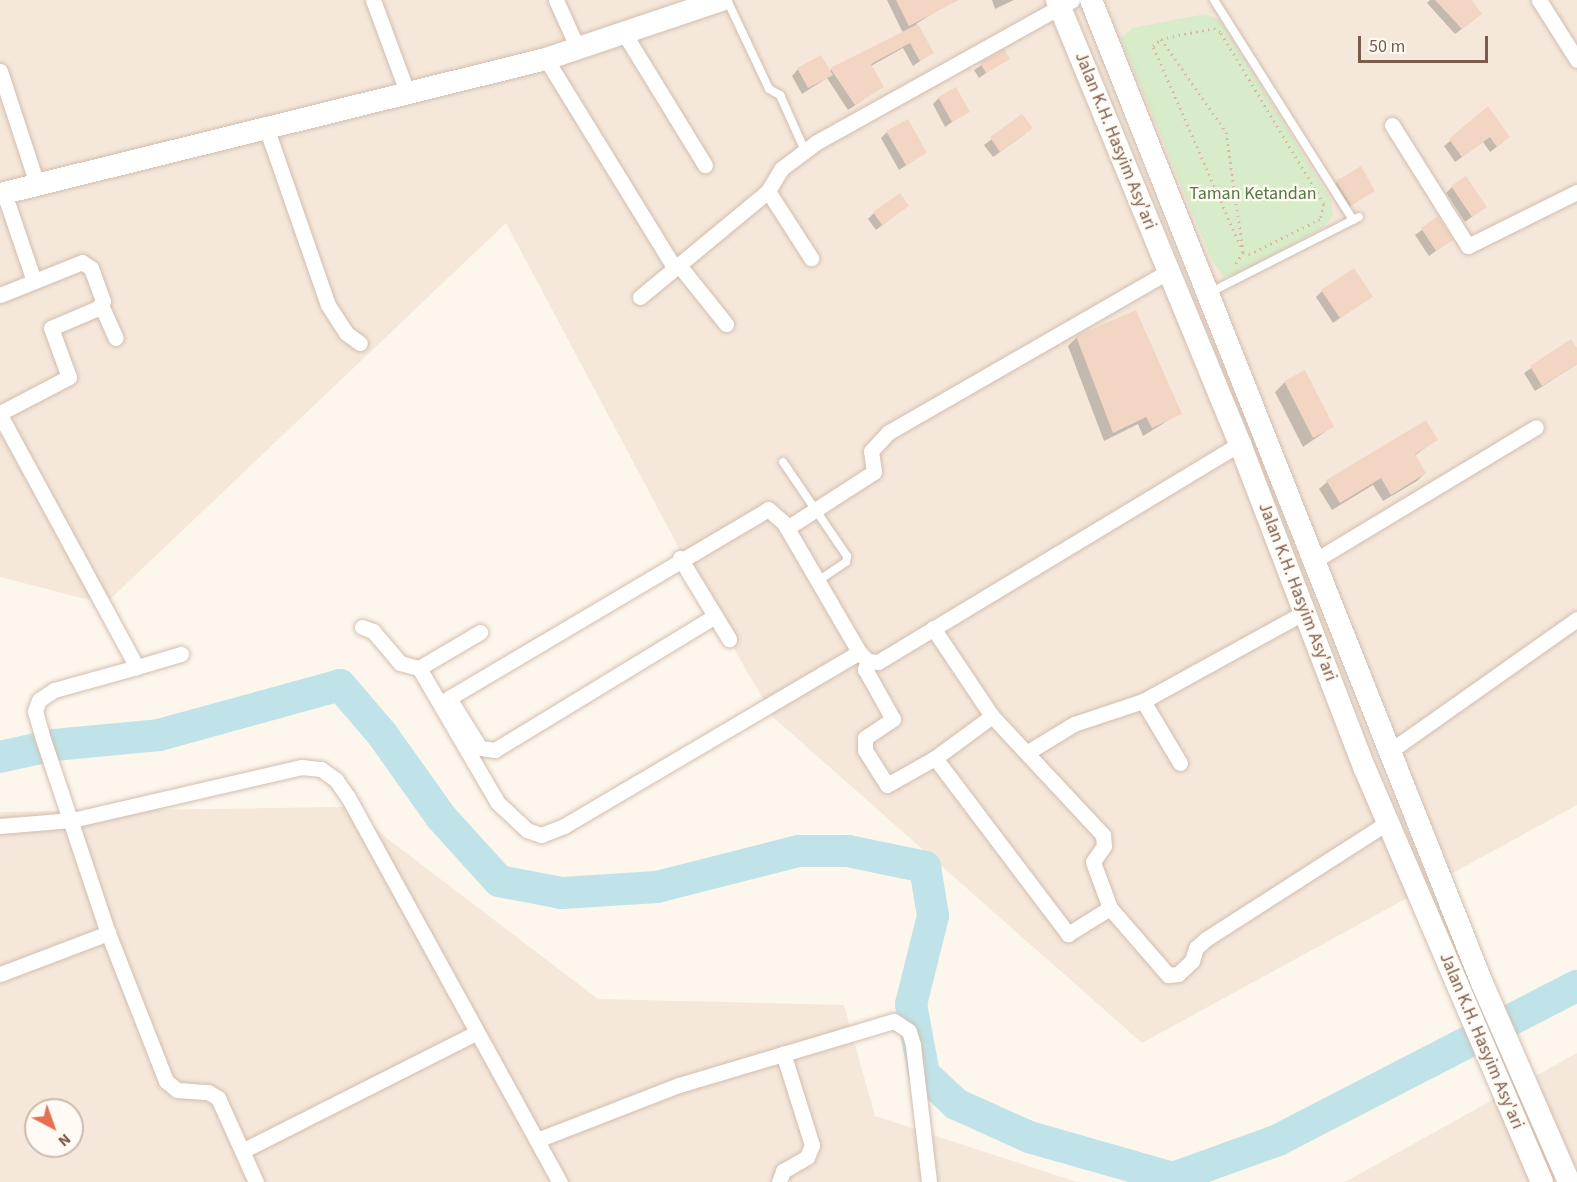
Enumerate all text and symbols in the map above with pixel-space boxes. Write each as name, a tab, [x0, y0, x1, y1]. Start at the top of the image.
scale bar	[1361, 24, 1492, 62]
text: 50 m	[1369, 34, 1405, 59]
street label: Jalan K.H. Hasyim Asy'ari	[1069, 49, 1161, 233]
park label: Taman Ketandan	[1189, 183, 1317, 205]
street label: Jalan K.H. Hasyim Asy'ari	[1253, 500, 1341, 684]
street label: Jalan K.H. Hasyim Asy'ari	[1434, 950, 1528, 1132]
north arrow	[24, 1098, 84, 1158]
text: N	[53, 1128, 76, 1152]

